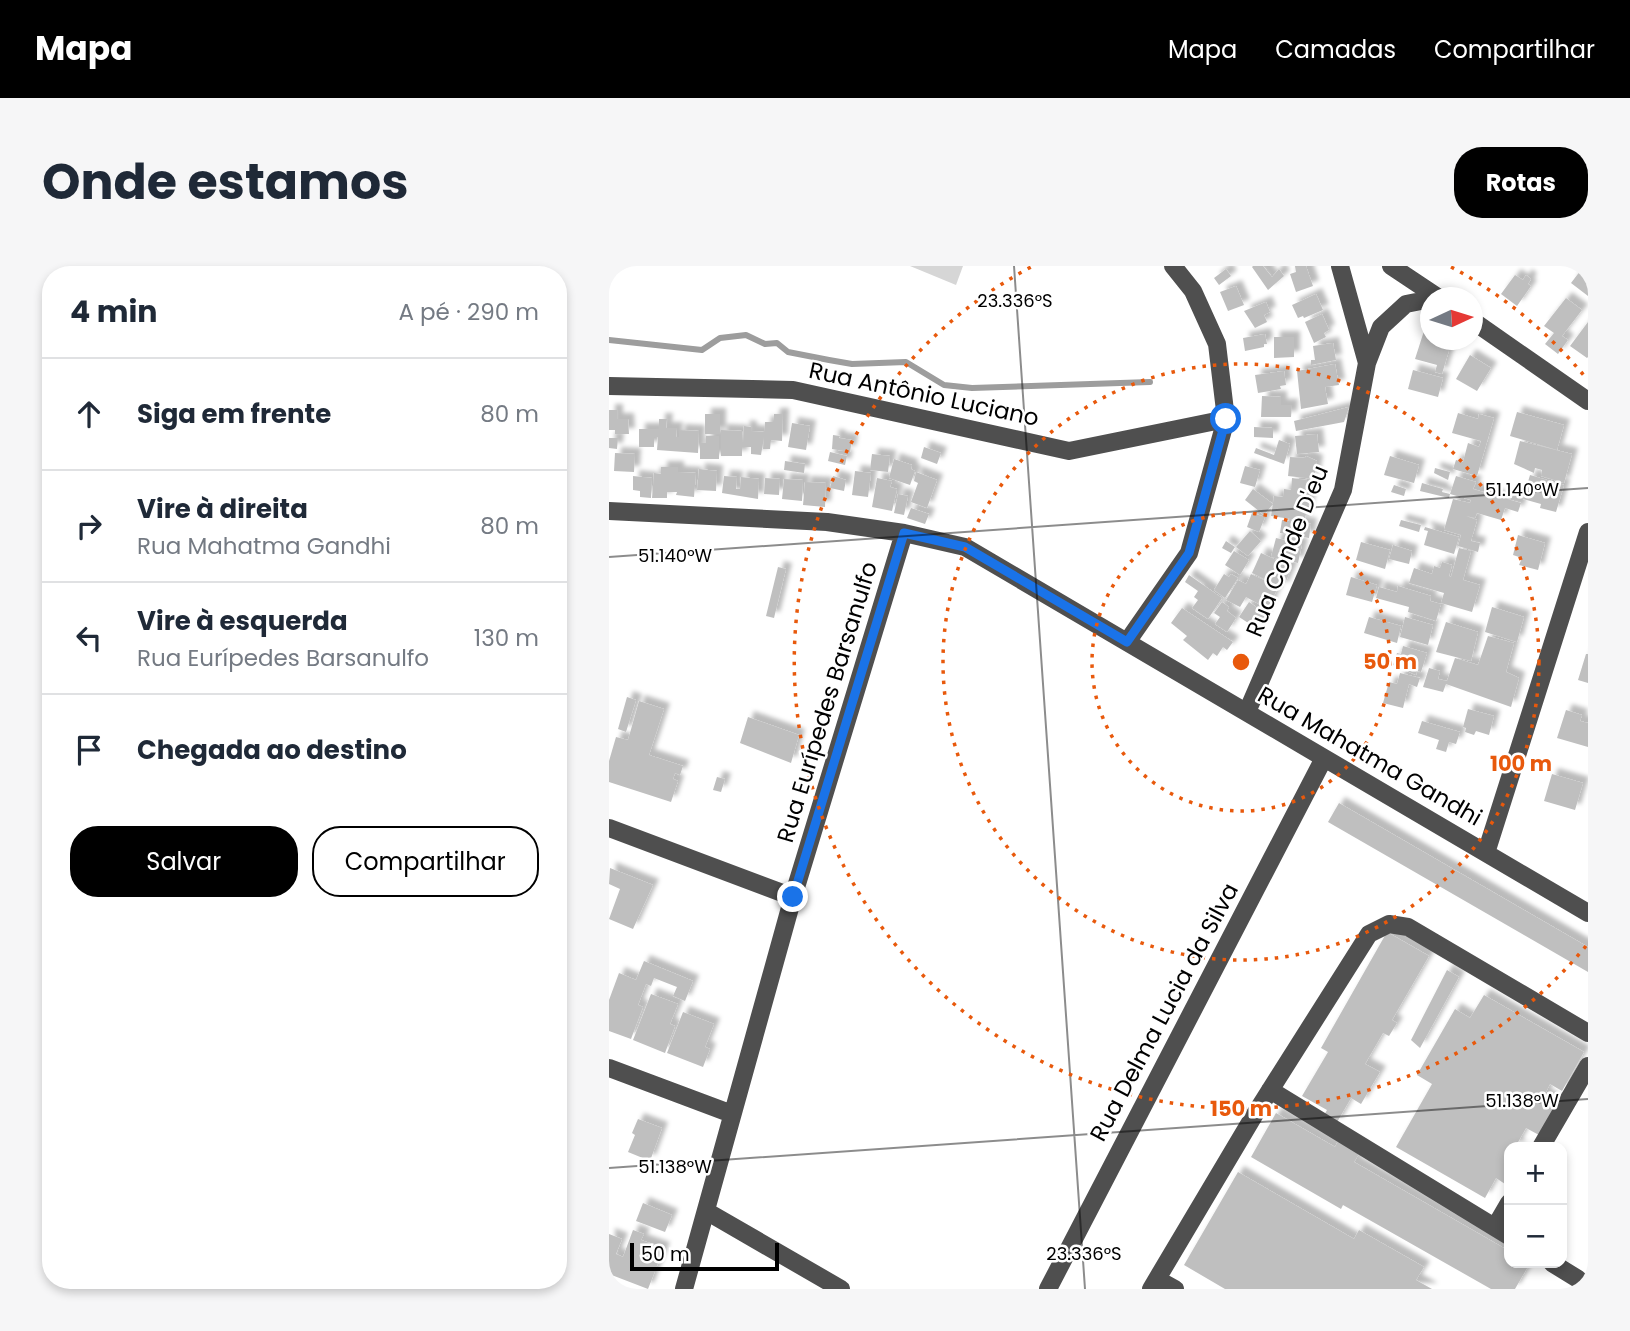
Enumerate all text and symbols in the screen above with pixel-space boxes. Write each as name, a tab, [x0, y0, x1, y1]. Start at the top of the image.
text: Mapa	[35, 25, 133, 72]
text: Mapa	[1168, 33, 1237, 66]
text: Camadas	[1275, 33, 1396, 66]
text: Compartilhar	[1434, 33, 1595, 66]
button: Rotas	[1454, 147, 1588, 218]
text: Onde estamos	[42, 148, 409, 216]
north arrow	[1420, 287, 1483, 350]
text: 23.336°S	[977, 288, 1053, 313]
text: 4 min	[70, 290, 158, 333]
text: A pé · 290 m	[398, 296, 539, 328]
street label: Rua Antônio Luciano	[806, 354, 1042, 434]
icon: ahead	[70, 395, 108, 433]
text: Siga em frente	[137, 396, 331, 432]
text: 80 m	[480, 398, 539, 430]
route start	[1210, 403, 1241, 434]
street label: Rua Conde D'eu	[1238, 460, 1336, 642]
text: 51.140°W	[1485, 477, 1560, 502]
text: Vire à direita	[137, 491, 308, 527]
icon: right	[70, 507, 108, 545]
text: 80 m	[480, 510, 539, 542]
text: Rua Mahatma Gandhi	[137, 530, 391, 562]
text: 51.140°W	[638, 543, 713, 568]
street label: Rua Eurípedes Barsanulfo	[769, 558, 885, 846]
text: Vire à esquerda	[137, 603, 348, 639]
icon: left	[70, 619, 108, 657]
text: 130 m	[474, 622, 539, 654]
text: Rua Eurípedes Barsanulfo	[137, 642, 429, 674]
text: 50 m	[1363, 647, 1417, 676]
centre of rings	[1229, 650, 1253, 674]
street label: Rua Mahatma Gandhi	[1252, 679, 1488, 833]
icon: arrive	[70, 731, 108, 769]
text: Chegada ao destino	[137, 732, 407, 768]
text: 100 m	[1490, 749, 1552, 778]
button: Salvar	[70, 826, 298, 897]
button: Compartilhar	[312, 826, 539, 897]
street label: Rua Delma Lucia da Silva	[1082, 877, 1246, 1147]
route end	[777, 881, 808, 912]
text: 51.138°W	[1485, 1088, 1559, 1113]
text: 150 m	[1210, 1094, 1272, 1123]
map controls	[1504, 1142, 1567, 1268]
button: +	[1504, 1142, 1567, 1205]
text: 51.138°W	[638, 1154, 712, 1179]
button: −	[1504, 1205, 1567, 1268]
scale bar	[630, 1240, 779, 1272]
text: 50 m	[641, 1241, 690, 1268]
text: 23.336°S	[1046, 1241, 1122, 1266]

